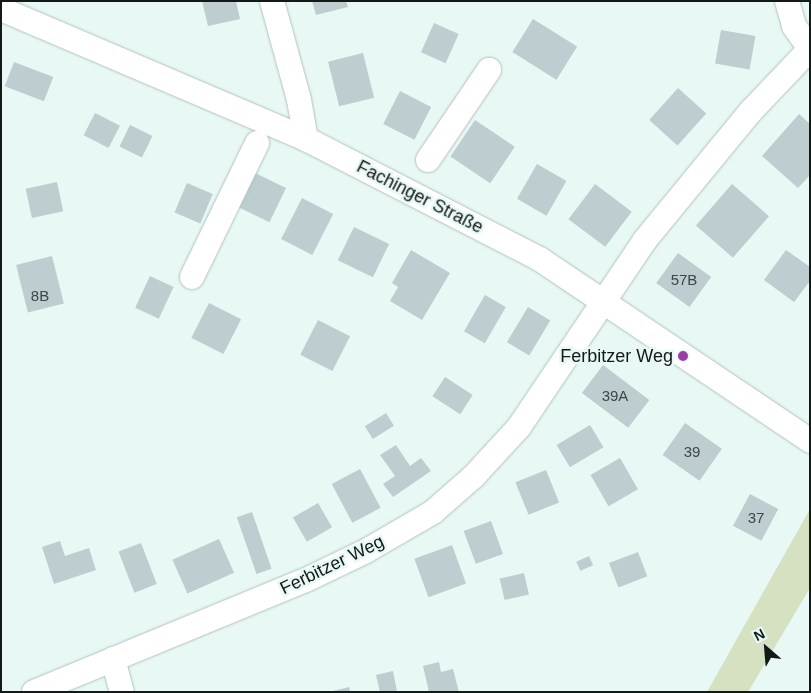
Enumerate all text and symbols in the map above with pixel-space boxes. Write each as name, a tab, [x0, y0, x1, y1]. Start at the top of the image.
street label: Fachinger Straße	[353, 156, 487, 238]
house number: 57B	[671, 271, 697, 289]
house number: 8B	[31, 287, 49, 305]
place label: Ferbitzer Weg	[560, 345, 673, 367]
marker: Ferbitzer Weg	[677, 350, 689, 362]
house number: 39A	[602, 387, 628, 405]
house number: 39	[684, 443, 700, 461]
house number: 37	[748, 509, 764, 527]
street label: Ferbitzer Weg	[277, 531, 387, 599]
north arrow	[741, 623, 791, 673]
text: N	[751, 625, 767, 644]

